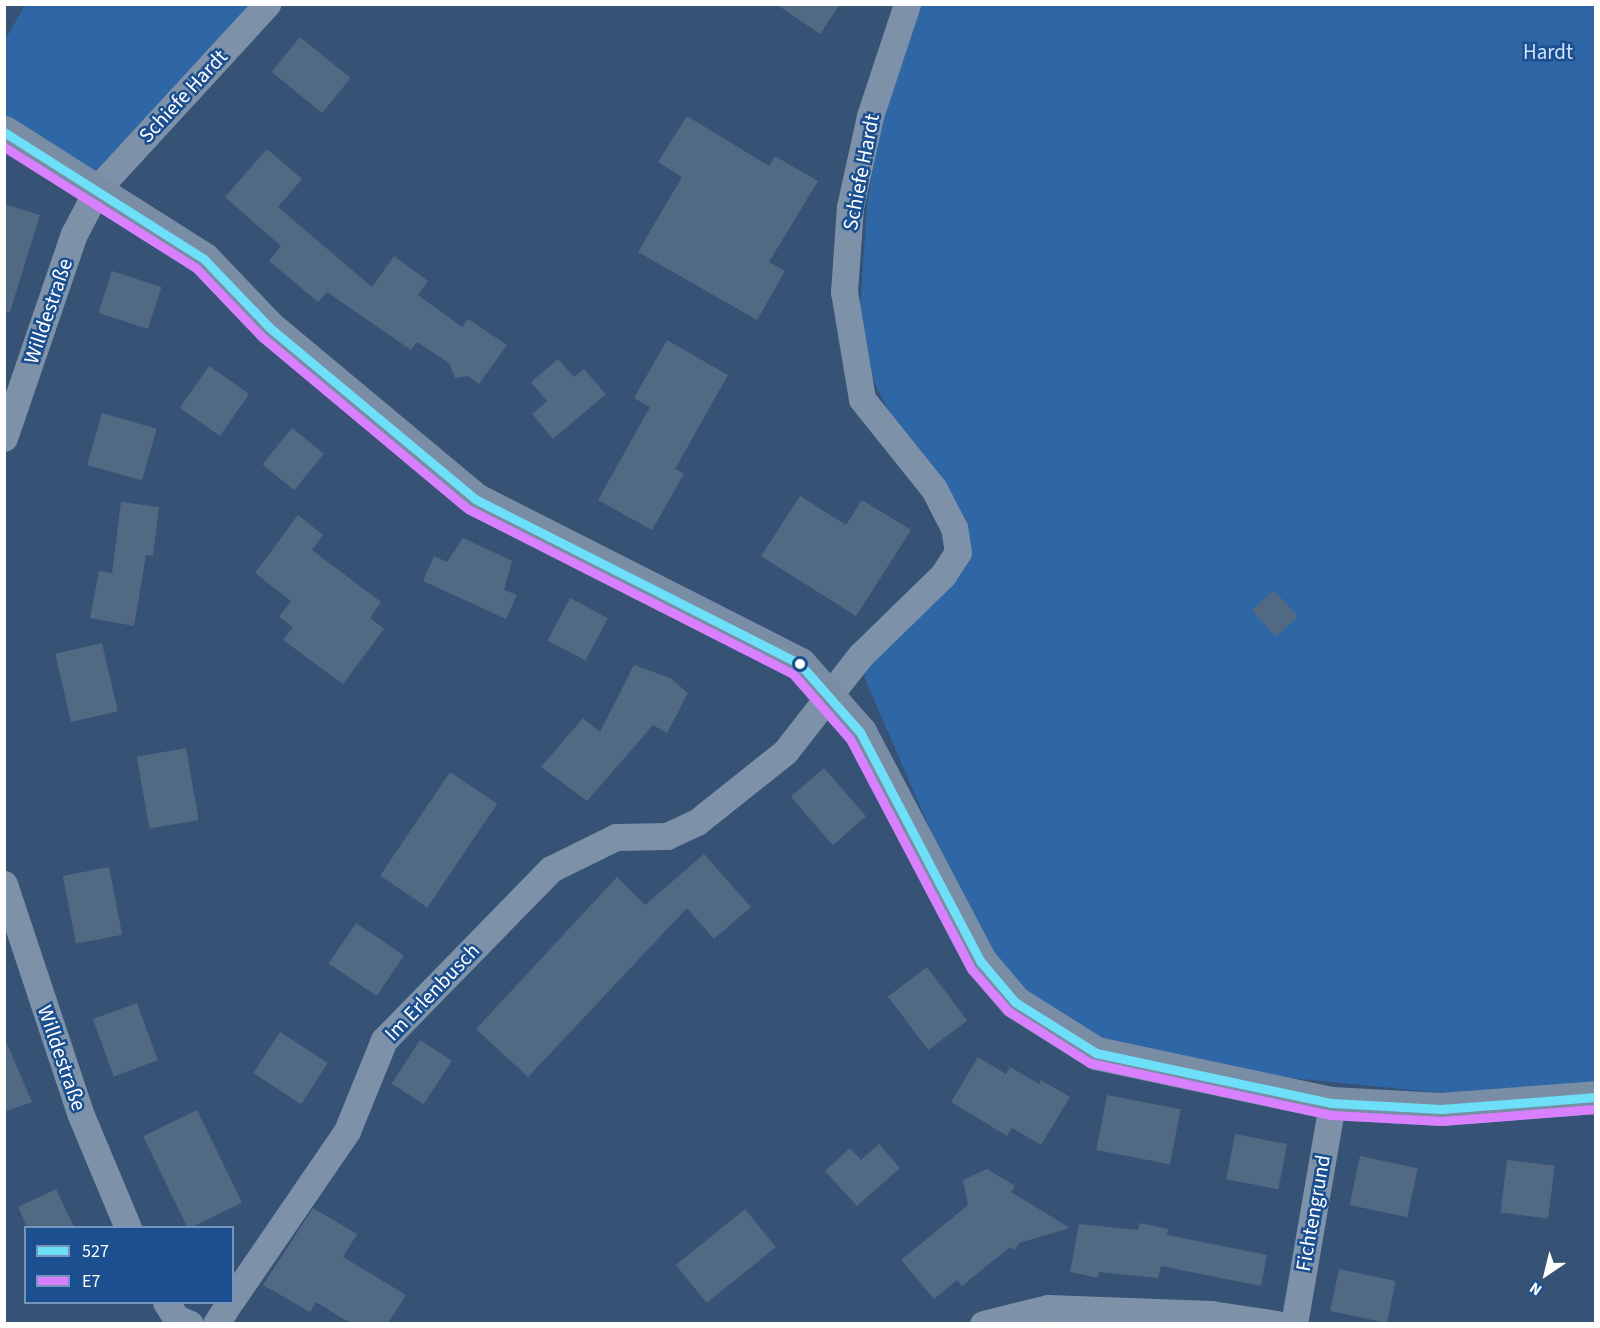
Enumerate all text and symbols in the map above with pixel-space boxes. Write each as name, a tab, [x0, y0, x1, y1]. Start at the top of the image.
park label: Hardt	[1523, 39, 1573, 65]
street label: Schiefe Hardt	[133, 44, 233, 148]
street label: Schiefe Hardt	[837, 111, 885, 233]
street label: Willdestraße	[18, 255, 78, 367]
unlabelled marker	[794, 658, 806, 670]
street label: Im Erlenbusch	[379, 938, 485, 1046]
street label: Willdestraße	[32, 1002, 92, 1114]
street label: Fichtengrund	[1290, 1153, 1336, 1273]
legend	[24, 1226, 234, 1304]
text: 527	[82, 1239, 109, 1264]
north arrow	[1516, 1244, 1576, 1304]
text: E7	[82, 1269, 100, 1294]
text: N	[1525, 1277, 1546, 1301]

